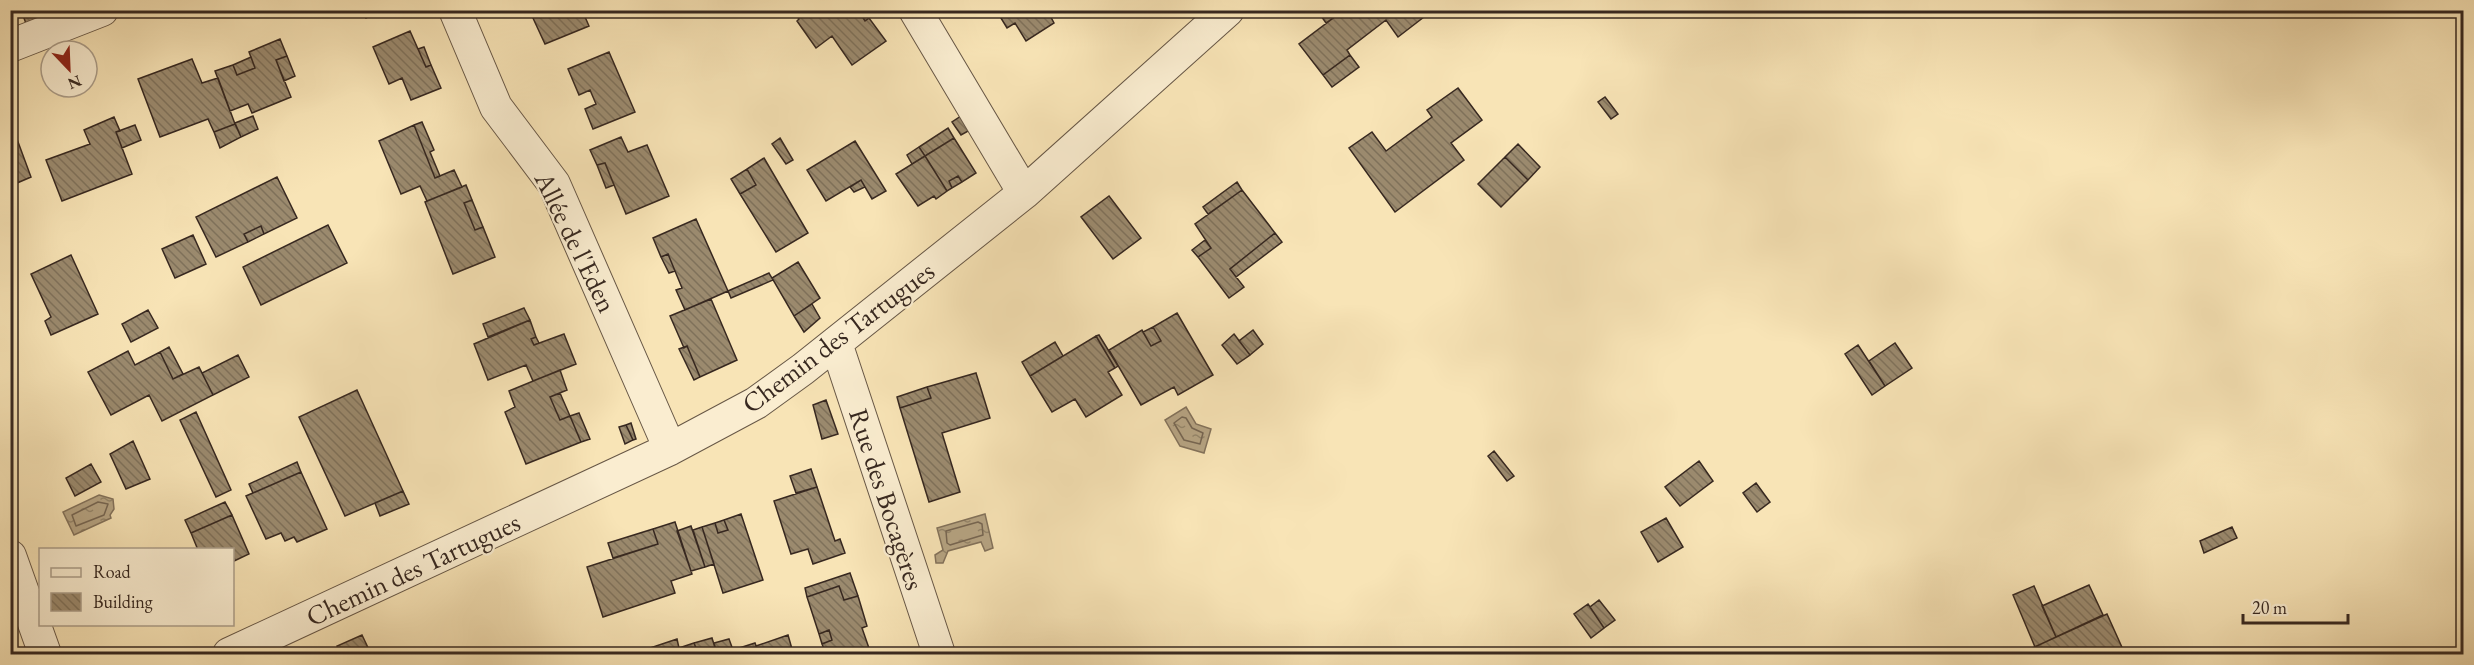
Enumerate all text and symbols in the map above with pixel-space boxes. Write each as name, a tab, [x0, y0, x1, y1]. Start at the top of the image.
north arrow	[39, 39, 99, 99]
text: N	[65, 70, 85, 95]
street label: Allée de l'Eden	[526, 165, 625, 318]
street label: Chemin des Tartugues	[735, 253, 941, 421]
street label: Rue des Bocagères	[841, 404, 933, 594]
street label: Chemin des Tartugues	[300, 504, 526, 634]
legend	[39, 548, 234, 626]
text: Road	[93, 560, 132, 583]
scale bar	[2243, 587, 2348, 625]
text: Building	[93, 590, 153, 613]
text: 20 m	[2252, 596, 2287, 619]

